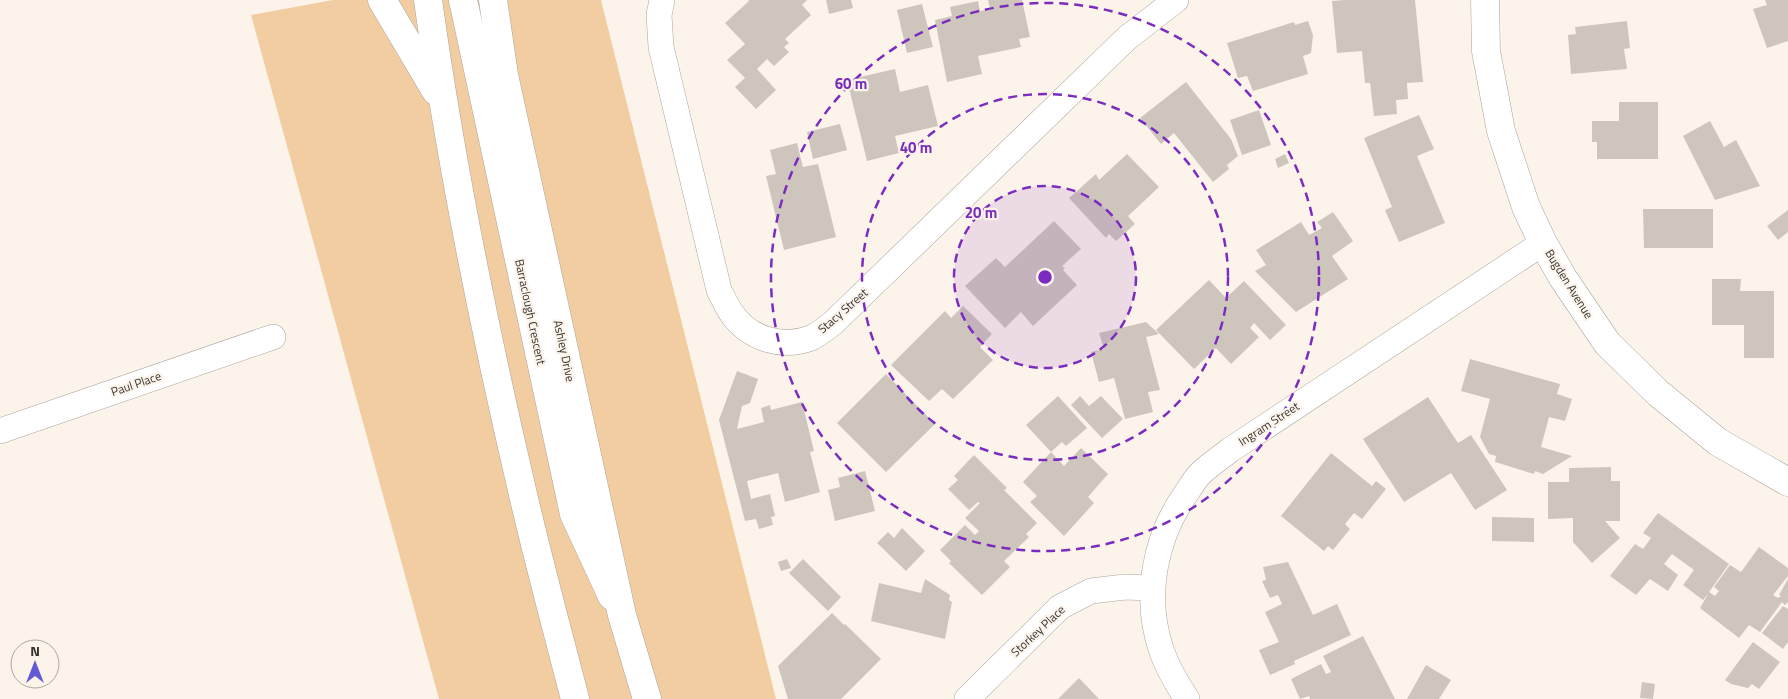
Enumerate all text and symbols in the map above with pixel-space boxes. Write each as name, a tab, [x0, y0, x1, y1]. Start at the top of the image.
text: 60 m	[835, 72, 867, 95]
text: 40 m	[900, 136, 932, 159]
text: 20 m	[965, 201, 997, 224]
street label: Bugden Avenue	[1540, 245, 1598, 322]
street label: Barraclough Crescent	[510, 257, 551, 367]
centre of rings	[1036, 268, 1054, 286]
street label: Stacy Street	[813, 283, 873, 338]
street label: Ashley Drive	[549, 318, 580, 383]
street label: Paul Place	[108, 366, 164, 401]
street label: Ingram Street	[1234, 396, 1304, 450]
street label: Storkey Place	[1006, 600, 1069, 661]
north arrow	[10, 639, 60, 689]
text: N	[30, 640, 40, 661]

